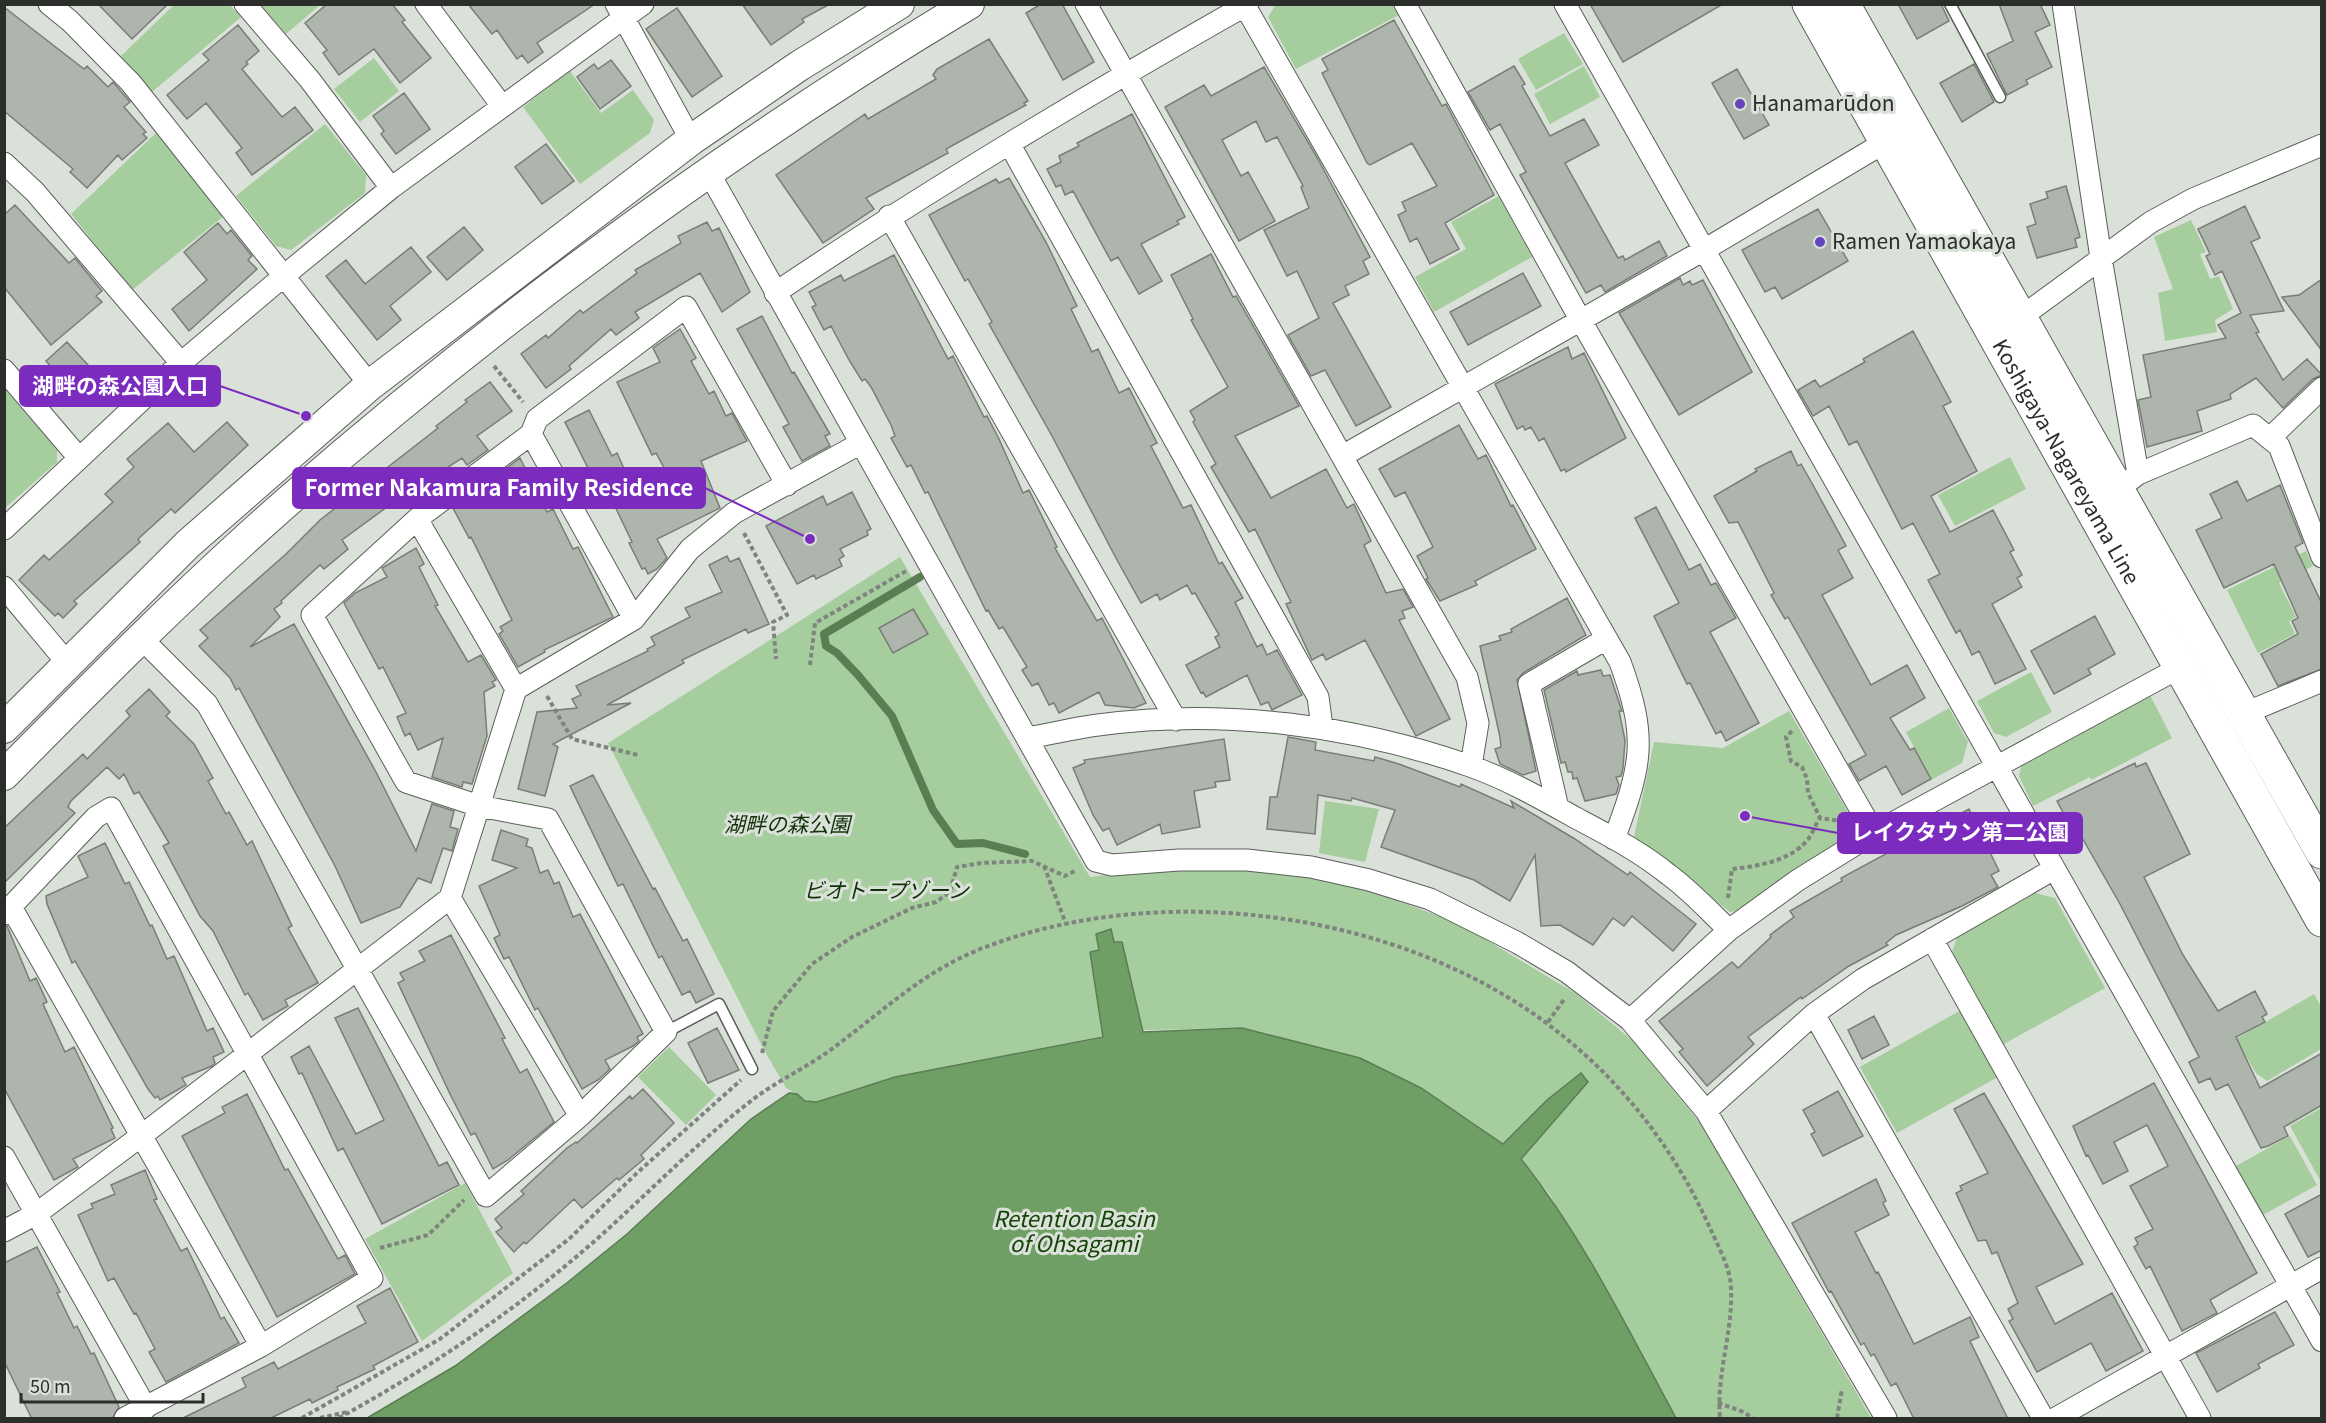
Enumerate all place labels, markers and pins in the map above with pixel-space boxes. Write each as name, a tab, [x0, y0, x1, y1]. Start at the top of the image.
place label: Hanamarūdon	[1752, 87, 1894, 117]
marker: Hanamarūdon	[1733, 97, 1747, 111]
place label: Ramen Yamaokaya	[1832, 225, 2016, 255]
marker: Ramen Yamaokaya	[1813, 235, 1827, 249]
callout: 湖畔の森公園入口	[20, 366, 220, 406]
callout: Former Nakamura Family Residence	[293, 468, 705, 508]
callout: レイクタウン第二公園	[1838, 813, 2082, 853]

